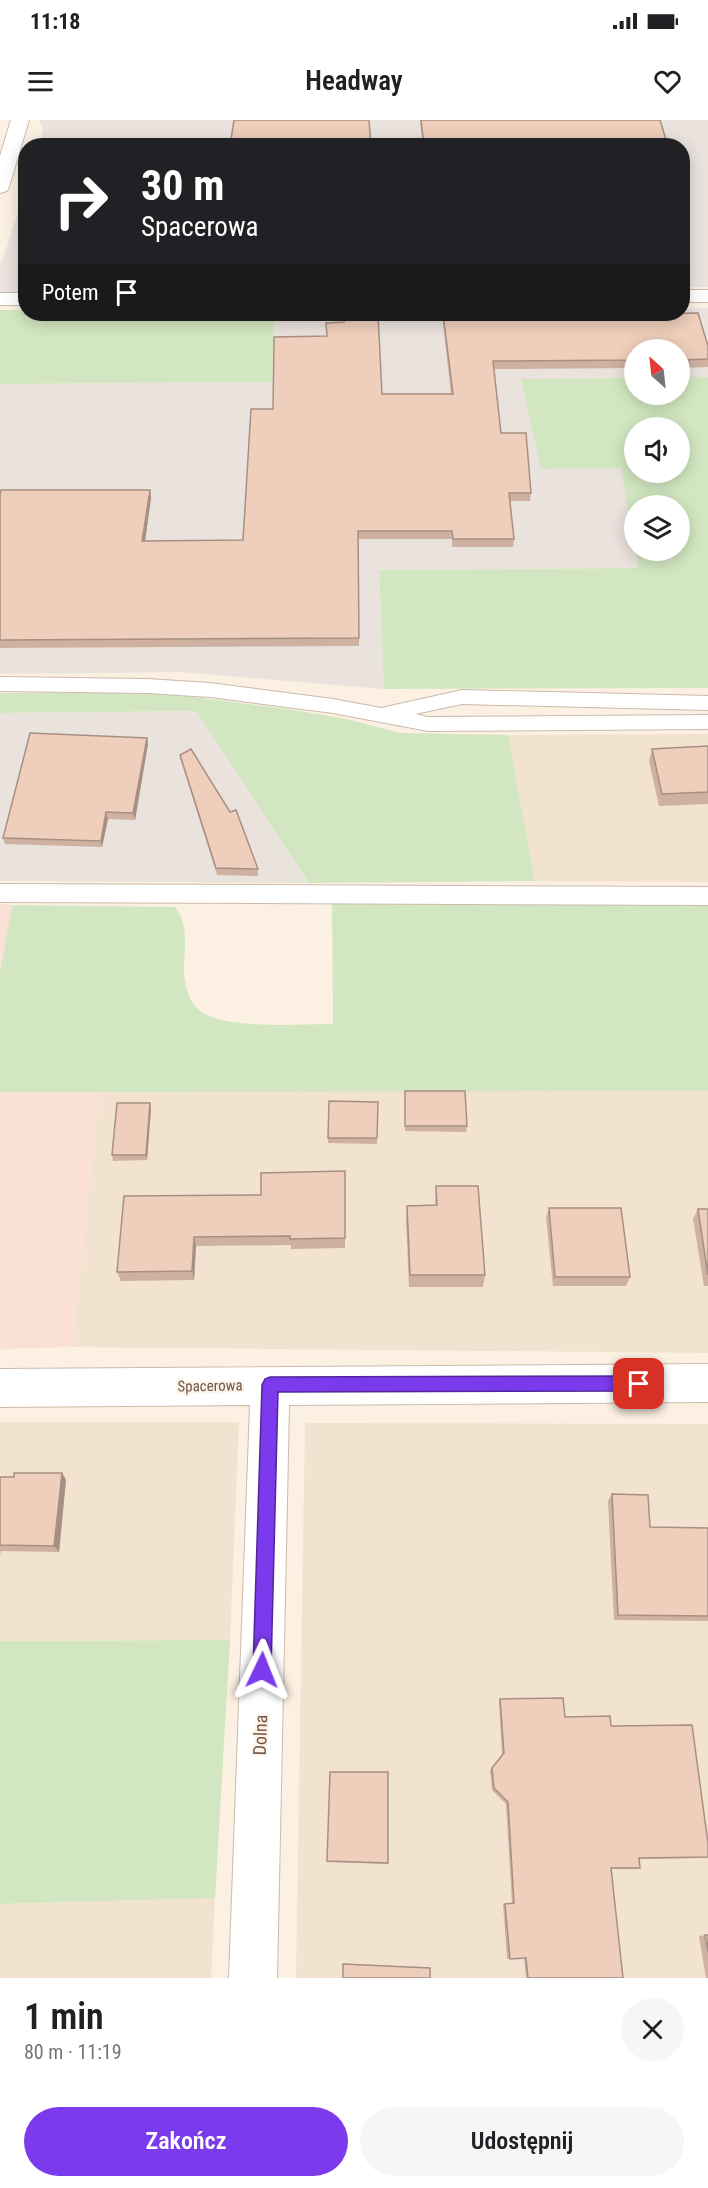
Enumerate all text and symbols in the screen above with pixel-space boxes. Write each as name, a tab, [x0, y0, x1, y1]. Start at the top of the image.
text: 11:18	[30, 9, 81, 34]
icon: menu	[24, 65, 57, 98]
text: Headway	[305, 65, 403, 97]
icon: heart	[651, 65, 684, 98]
text: 30 m	[141, 161, 224, 210]
icon: right	[42, 162, 120, 240]
text: Spacerowa	[141, 211, 258, 243]
icon: arrive	[110, 276, 143, 309]
text: Potem	[42, 280, 98, 305]
north arrow	[624, 339, 690, 405]
map controls	[624, 339, 690, 561]
button: sound	[624, 417, 690, 483]
button: layers	[624, 495, 690, 561]
pin	[613, 1358, 664, 1409]
icon: arrive	[622, 1367, 655, 1400]
street label: Spacerowa	[177, 1376, 243, 1396]
position arrow	[230, 1638, 294, 1702]
street label: Dolna	[249, 1714, 271, 1756]
text: 1 min	[24, 1996, 104, 2038]
button: close	[621, 1998, 684, 2061]
text: 80 m · 11:19	[24, 2040, 122, 2064]
button: Zakończ	[24, 2107, 348, 2176]
button: Udostępnij	[360, 2107, 684, 2176]

